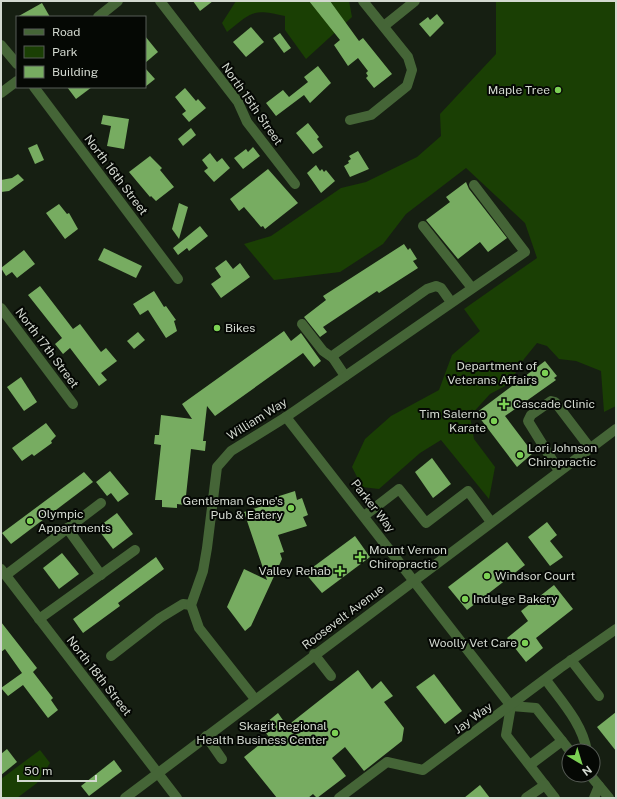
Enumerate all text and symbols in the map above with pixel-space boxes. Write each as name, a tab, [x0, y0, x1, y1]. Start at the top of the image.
legend	[16, 16, 146, 88]
text: Road	[52, 25, 80, 39]
text: Park	[52, 45, 78, 59]
street label: North 15th Street	[218, 60, 286, 148]
text: Building	[52, 65, 98, 79]
place label: Maple Tree	[488, 83, 550, 97]
marker: Maple Tree	[553, 85, 563, 95]
street label: North 16th Street	[81, 132, 151, 218]
street label: North 17th Street	[12, 305, 82, 391]
place label: Bikes	[225, 321, 255, 335]
marker: Bikes	[212, 323, 222, 333]
place label: Department of Veterans Affairs	[447, 359, 537, 387]
marker: Department of Veterans Affairs	[540, 368, 550, 378]
street label: William Way	[224, 395, 290, 443]
place label: Cascade Clinic	[513, 397, 595, 411]
marker: Cascade Clinic	[498, 398, 510, 410]
place label: Tim Salerno Karate	[419, 407, 486, 435]
marker: Tim Salerno Karate	[489, 416, 499, 426]
place label: Lori Johnson Chiropractic	[528, 441, 597, 469]
marker: Lori Johnson Chiropractic	[515, 450, 525, 460]
street label: Parker Way	[348, 477, 398, 536]
place label: Gentleman Gene's Pub & Eatery	[182, 494, 284, 522]
marker: Gentleman Gene's Pub & Eatery	[286, 503, 296, 513]
place label: Olympic Appartments	[38, 507, 111, 535]
marker: Olympic Appartments	[25, 516, 35, 526]
place label: Mount Vernon Chiropractic	[369, 543, 447, 571]
marker: Mount Vernon Chiropractic	[354, 551, 366, 563]
place label: Valley Rehab	[259, 564, 331, 578]
marker: Valley Rehab	[334, 565, 346, 577]
place label: Windsor Court	[495, 569, 576, 583]
marker: Windsor Court	[482, 571, 492, 581]
street label: Roosevelt Avenue	[299, 582, 387, 652]
place label: Indulge Bakery	[473, 592, 558, 606]
marker: Indulge Bakery	[460, 594, 470, 604]
street label: North 18th Street	[64, 633, 135, 719]
place label: Woolly Vet Care	[429, 636, 517, 650]
marker: Woolly Vet Care	[520, 638, 530, 648]
street label: Jay Way	[451, 699, 495, 737]
place label: Skagit Regional Health Business Center	[196, 719, 327, 747]
marker: Skagit Regional Health Business Center	[330, 728, 340, 738]
north arrow	[561, 743, 601, 783]
scale bar	[18, 757, 96, 783]
text: 50 m	[24, 764, 52, 778]
text: N	[580, 764, 594, 778]

